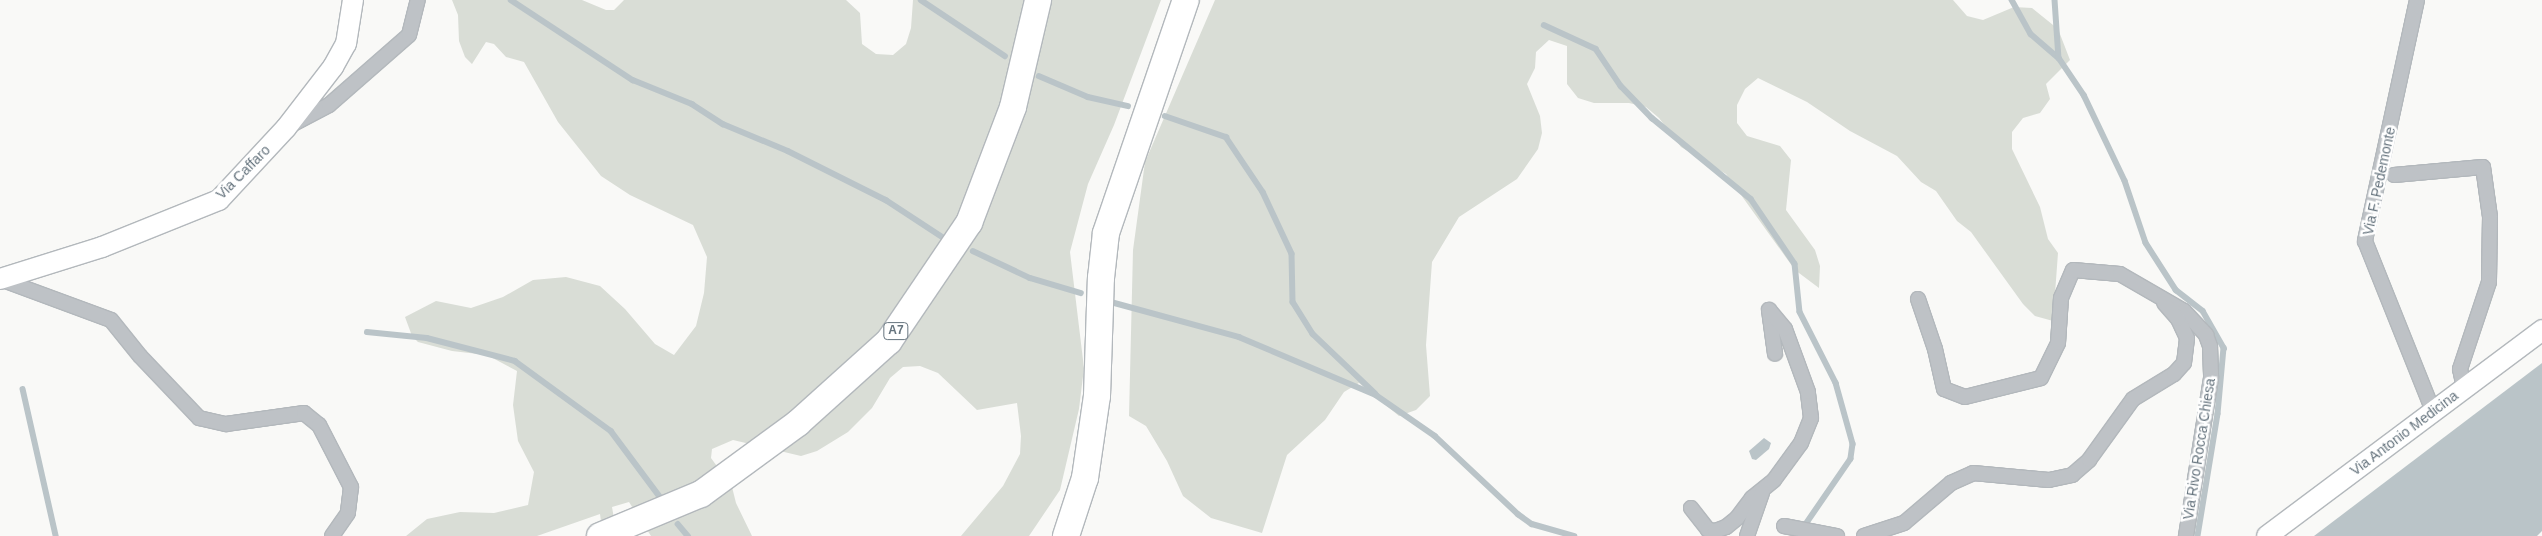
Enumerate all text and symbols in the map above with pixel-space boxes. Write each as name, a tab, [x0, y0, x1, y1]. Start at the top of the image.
street label: Via F. Pedemonte	[2359, 125, 2399, 237]
street label: Via Caffaro	[212, 141, 274, 203]
road number: A7	[882, 322, 910, 341]
street label: Via Rivo Rocca Chiesa	[2180, 377, 2218, 521]
street label: Via Antonio Medicina	[2347, 387, 2461, 479]

